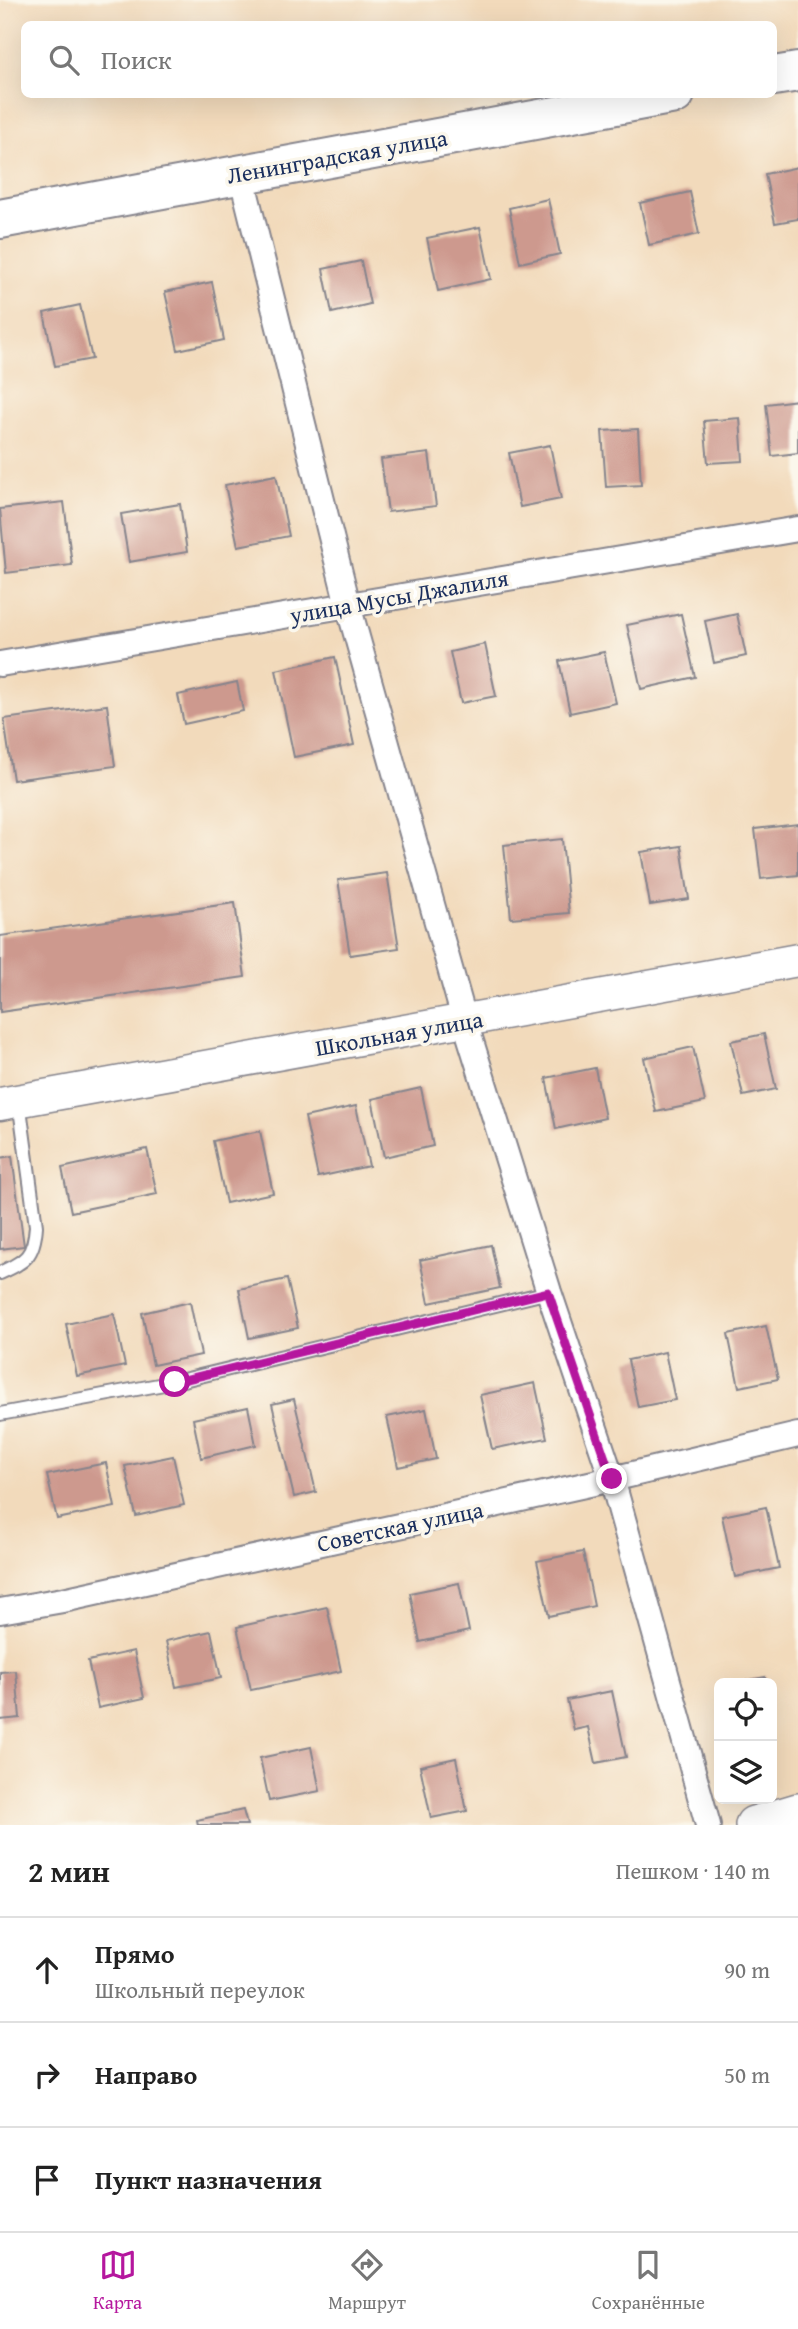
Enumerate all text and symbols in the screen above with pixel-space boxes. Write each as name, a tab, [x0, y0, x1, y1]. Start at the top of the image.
search box	[21, 21, 777, 98]
text: Поиск	[101, 40, 172, 79]
icon: search	[45, 41, 83, 79]
street label: Ленинградская улица	[224, 120, 450, 192]
street label: улица Мусы Джалиля	[286, 560, 511, 632]
street label: Школьная улица	[313, 1002, 485, 1064]
route start	[159, 1366, 190, 1397]
route end	[596, 1463, 627, 1494]
street label: Советская улица	[314, 1492, 486, 1560]
map controls	[714, 1678, 777, 1804]
button: locate	[714, 1678, 777, 1741]
button: layers	[714, 1741, 777, 1804]
text: 2 мин	[28, 1849, 110, 1893]
text: Пешком · 140 m	[616, 1854, 770, 1887]
text: Прямо	[95, 1934, 175, 1973]
icon: ahead	[28, 1951, 66, 1989]
text: 90 m	[724, 1953, 770, 1986]
text: Школьный переулок	[95, 1973, 305, 2006]
text: Направо	[95, 2055, 197, 2094]
icon: right	[28, 2056, 66, 2094]
text: 50 m	[724, 2058, 770, 2091]
text: Пункт назначения	[95, 2160, 322, 2199]
icon: arrive	[28, 2161, 66, 2199]
tab: Карта	[93, 2246, 142, 2316]
tab: Маршрут	[328, 2246, 406, 2316]
tab: Сохранённые	[592, 2246, 705, 2316]

